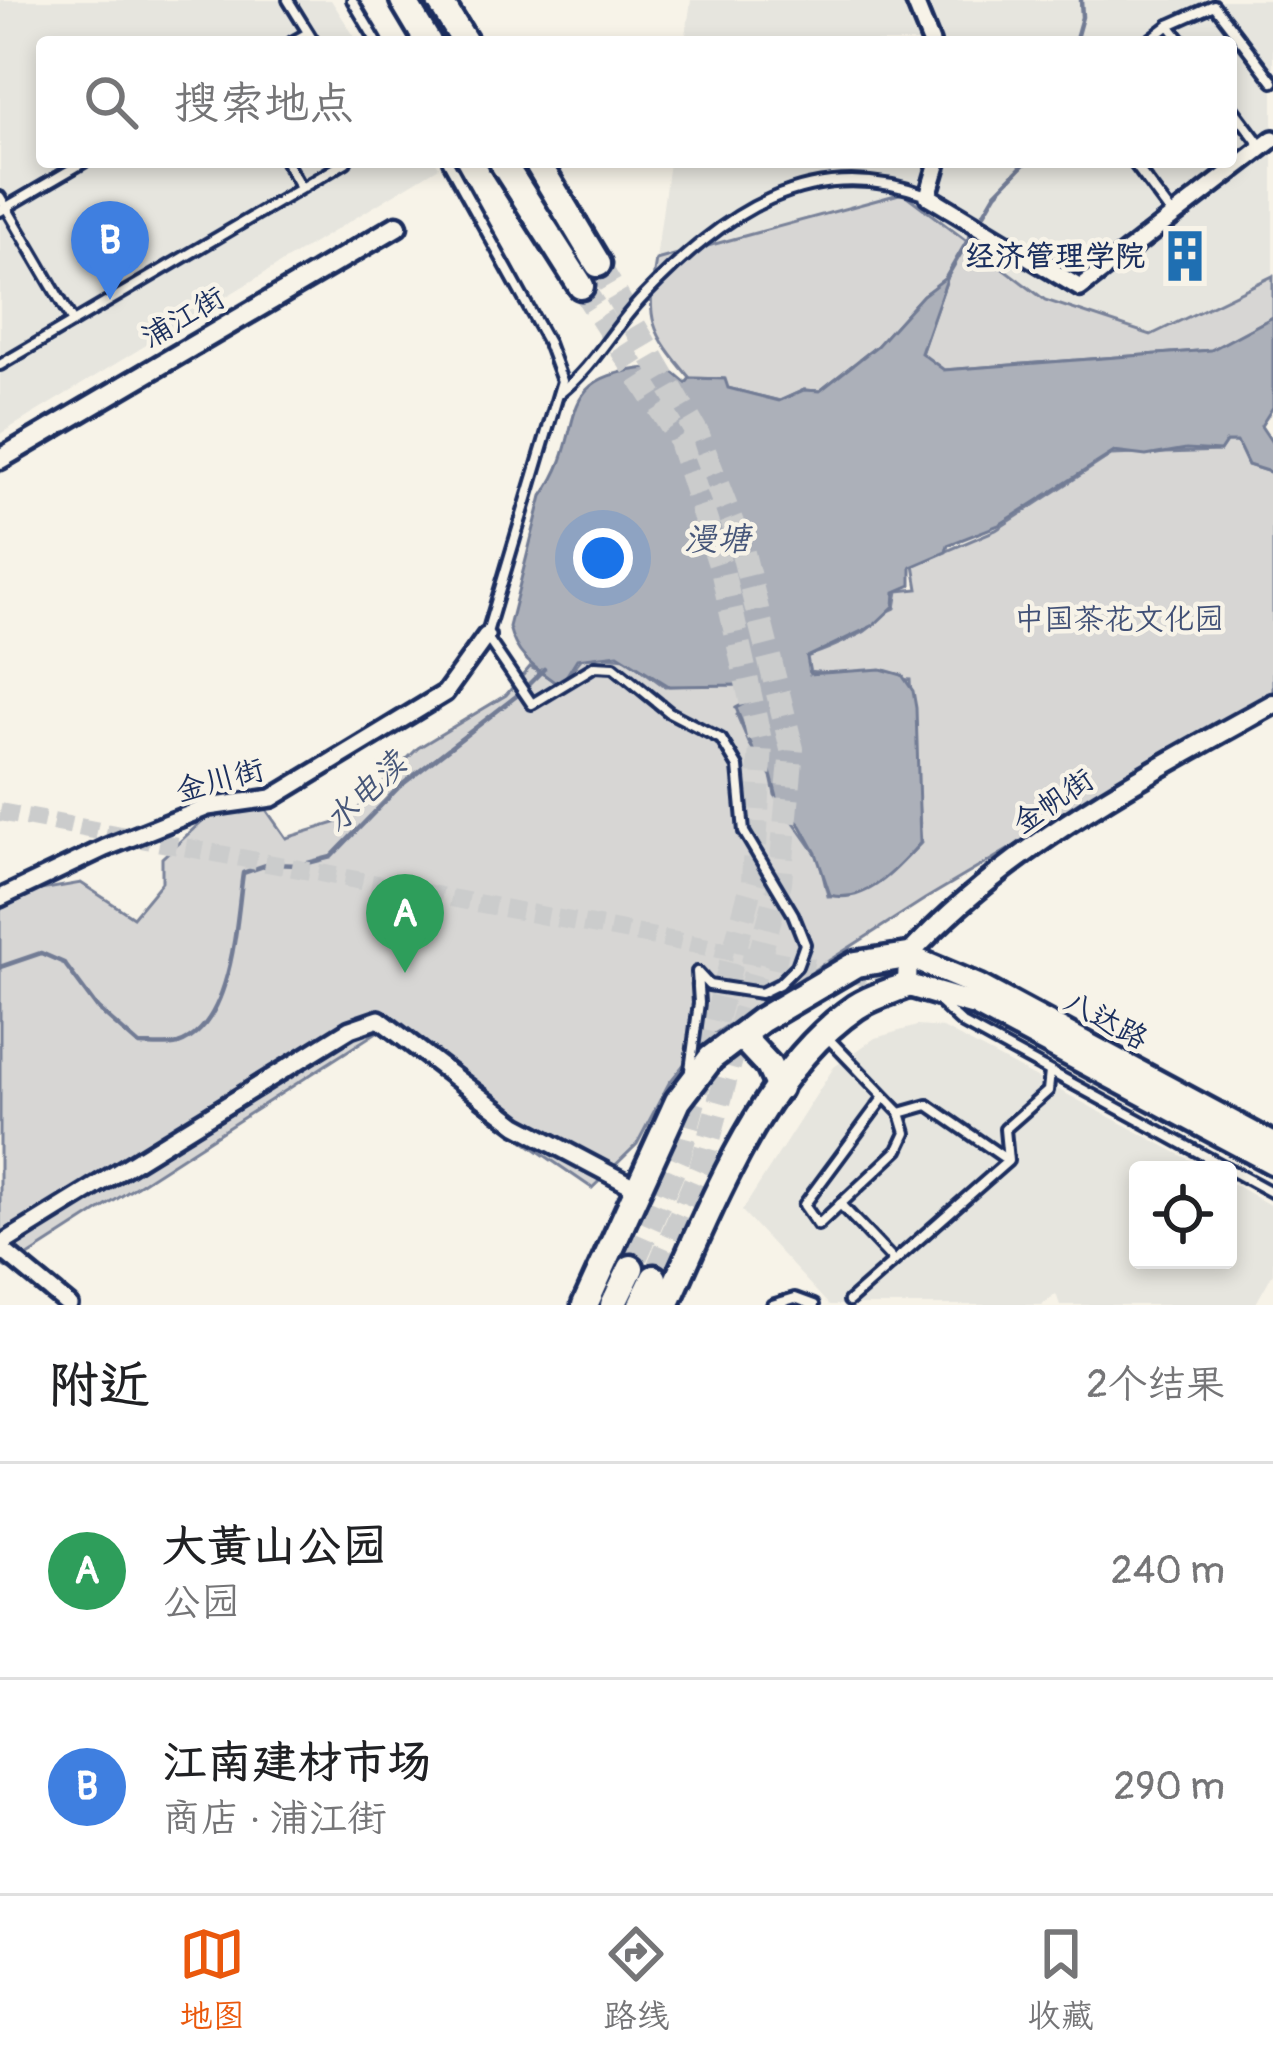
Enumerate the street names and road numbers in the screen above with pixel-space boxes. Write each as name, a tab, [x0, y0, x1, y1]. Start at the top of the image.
street label: 浦江街	[135, 279, 231, 356]
street label: 金川街	[172, 751, 268, 810]
street label: 金帆街	[1006, 761, 1101, 842]
street label: 八达路	[1057, 983, 1154, 1058]

